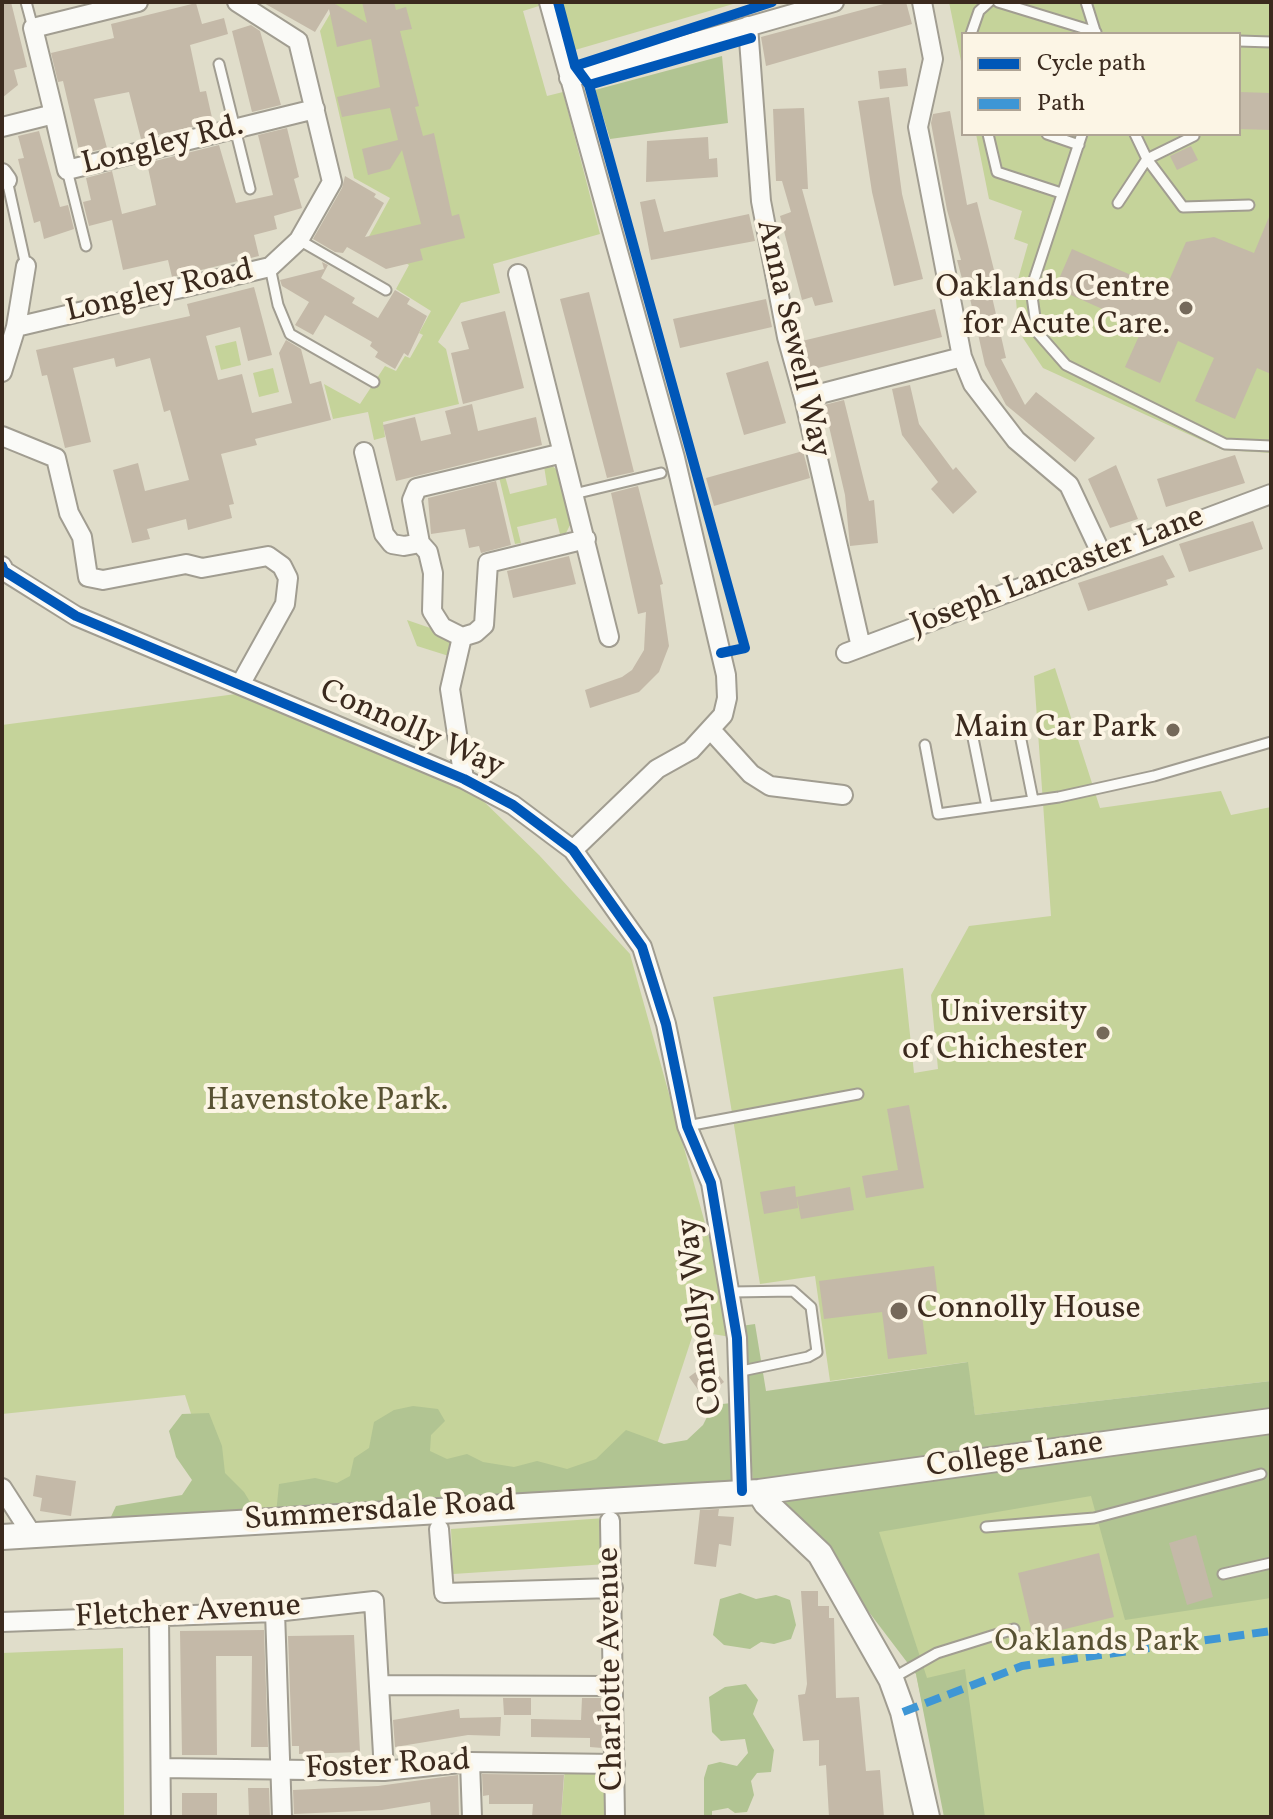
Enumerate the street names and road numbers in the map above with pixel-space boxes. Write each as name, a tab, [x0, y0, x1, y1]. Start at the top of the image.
street label: Longley Rd.	[78, 108, 248, 186]
street label: Anna Sewell Way	[745, 216, 837, 462]
street label: Longley Road	[63, 253, 257, 333]
street label: Joseph Lancaster Lane	[906, 499, 1210, 647]
street label: Connolly Way	[313, 673, 509, 789]
street label: Connolly Way	[671, 1215, 733, 1417]
street label: College Lane	[924, 1426, 1106, 1488]
street label: Summersdale Road	[243, 1484, 517, 1542]
street label: Charlotte Avenue	[592, 1547, 634, 1791]
street label: Fletcher Avenue	[74, 1589, 302, 1639]
street label: Foster Road	[305, 1744, 471, 1790]

